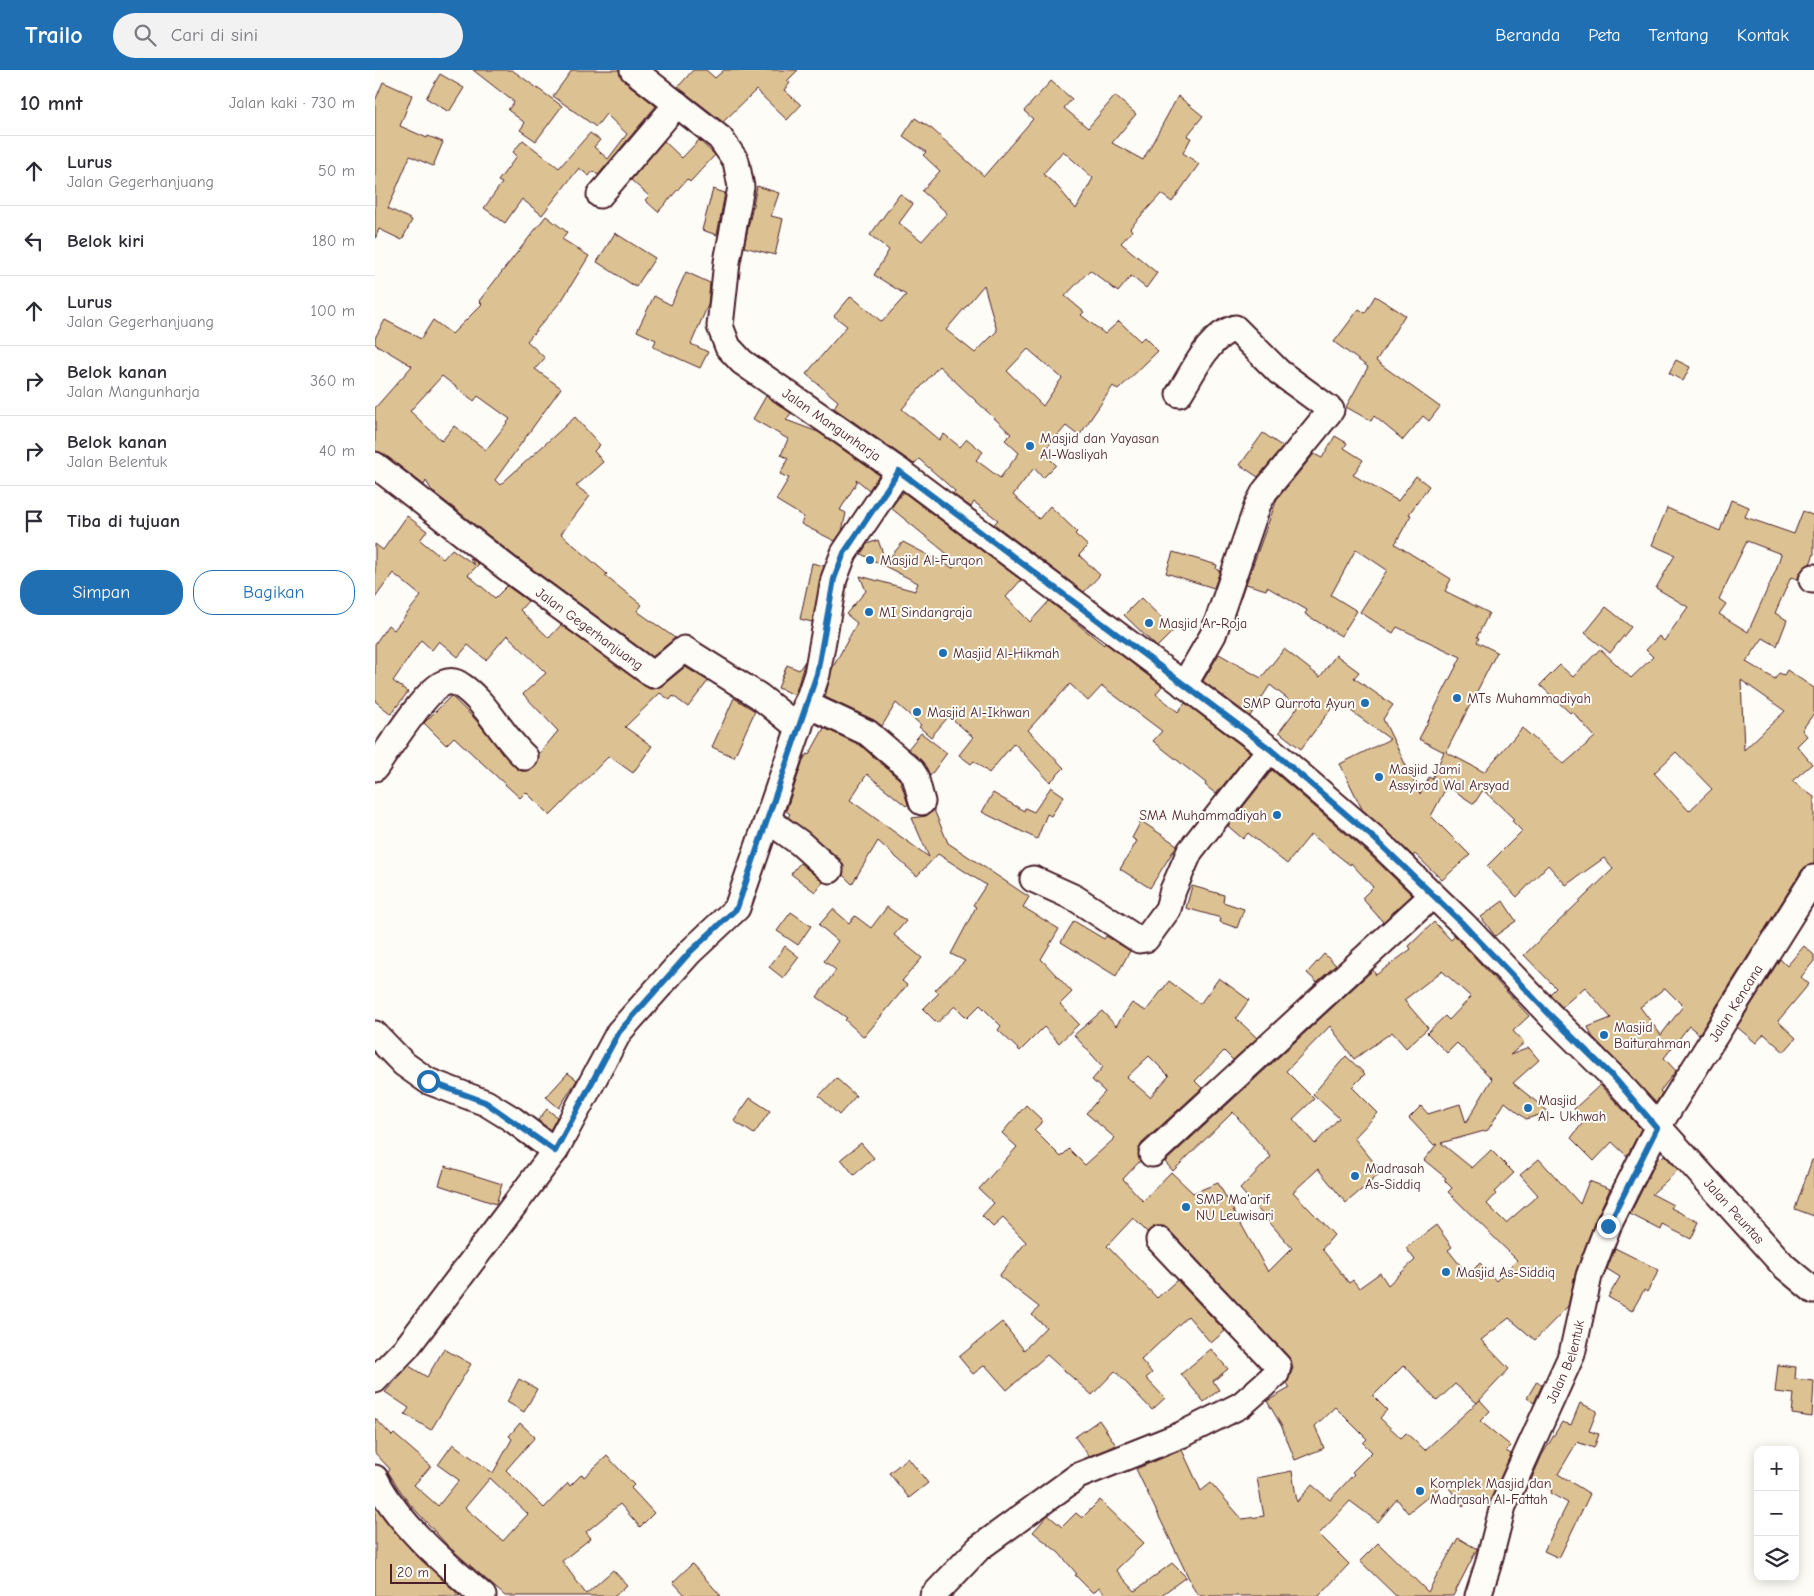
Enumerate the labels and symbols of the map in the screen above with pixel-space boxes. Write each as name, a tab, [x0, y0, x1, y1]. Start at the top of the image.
street label: Jalan Mangunharja	[779, 385, 884, 465]
place label: Masjid dan Yayasan Al-Wasliyah	[1040, 430, 1159, 463]
marker: Masjid dan Yayasan Al-Wasliyah	[1024, 440, 1036, 452]
place label: Masjid Al-Furqon	[880, 552, 983, 569]
marker: Masjid Al-Furqon	[864, 554, 876, 566]
street label: Jalan Gegerhanjuang	[532, 584, 646, 674]
place label: MI Sindangraja	[879, 604, 972, 621]
marker: MI Sindangraja	[863, 606, 875, 618]
place label: Masjid Ar-Roja	[1159, 615, 1247, 632]
marker: Masjid Ar-Roja	[1143, 617, 1155, 629]
place label: Masjid Al-Hikmah	[953, 645, 1060, 662]
marker: Masjid Al-Hikmah	[937, 647, 949, 659]
place label: MTs Muhammadiyah	[1467, 690, 1591, 707]
marker: MTs Muhammadiyah	[1451, 692, 1463, 704]
place label: SMP Qurrota Ayun	[1243, 695, 1355, 712]
marker: SMP Qurrota Ayun	[1359, 697, 1371, 709]
place label: Masjid Al-Ikhwan	[927, 704, 1030, 721]
marker: Masjid Al-Ikhwan	[911, 706, 923, 718]
place label: Masjid Jami Assyirod Wal Arsyad	[1389, 761, 1509, 794]
marker: Masjid Jami Assyirod Wal Arsyad	[1373, 771, 1385, 783]
place label: SMA Muhammadiyah	[1139, 807, 1267, 824]
marker: SMA Muhammadiyah	[1271, 809, 1283, 821]
street label: Jalan Kencana	[1705, 961, 1767, 1045]
place label: Masjid Baiturahman	[1614, 1019, 1691, 1052]
marker: Masjid Baiturahman	[1598, 1029, 1610, 1041]
route start	[417, 1070, 440, 1093]
place label: Masjid Al- Ukhwah	[1538, 1092, 1606, 1125]
marker: Masjid Al- Ukhwah	[1522, 1102, 1534, 1114]
place label: Madrasah As-Siddiq	[1365, 1160, 1424, 1193]
marker: Madrasah As-Siddiq	[1349, 1170, 1361, 1182]
street label: Jalan Peuntas	[1700, 1175, 1768, 1248]
place label: SMP Ma'arif NU Leuwisari	[1196, 1191, 1274, 1224]
marker: SMP Ma'arif NU Leuwisari	[1180, 1201, 1192, 1213]
route end	[1597, 1215, 1620, 1238]
place label: Masjid As-Siddiq	[1456, 1264, 1555, 1281]
marker: Masjid As-Siddiq	[1440, 1266, 1452, 1278]
street label: Jalan Belentuk	[1543, 1318, 1588, 1406]
place label: Komplek Masjid dan Madrasah Al-Fattah	[1430, 1475, 1552, 1508]
marker: Komplek Masjid dan Madrasah Al-Fattah	[1414, 1485, 1426, 1497]
scale bar	[390, 1561, 446, 1584]

